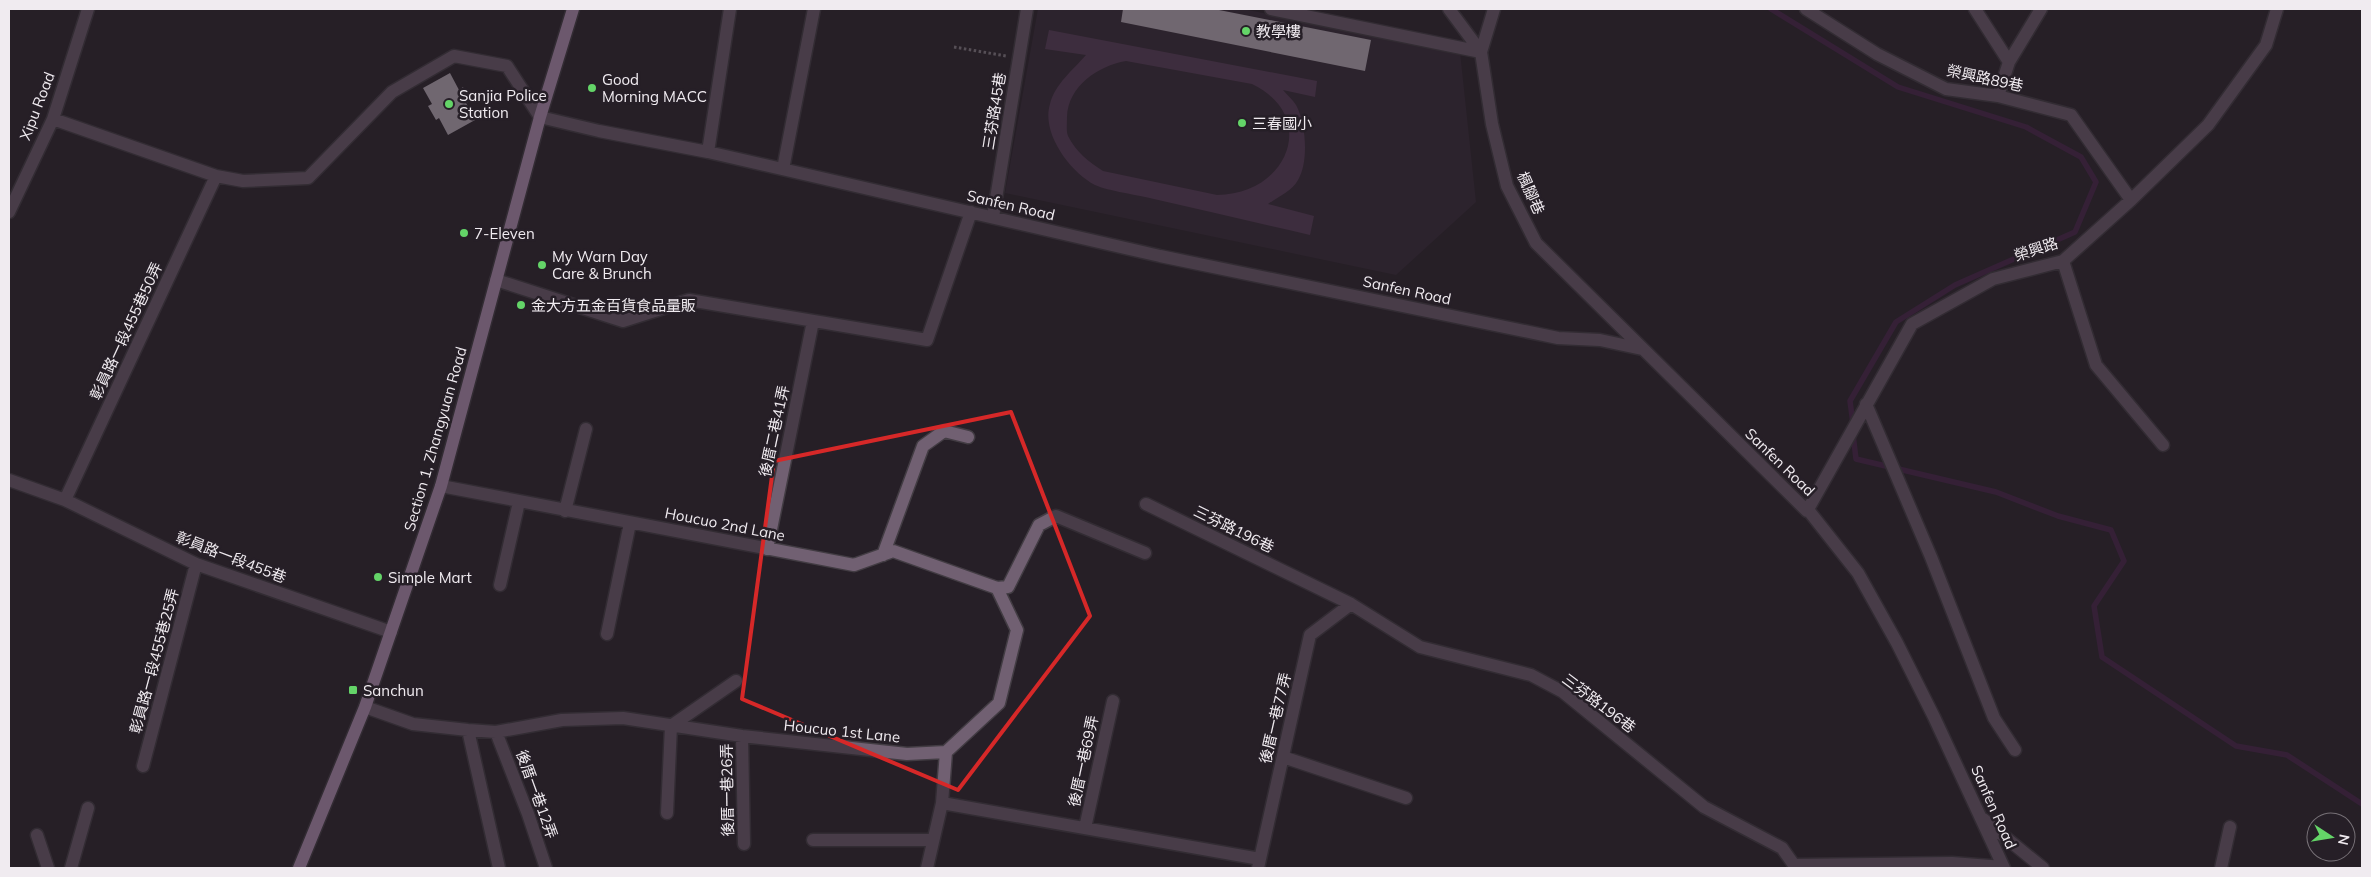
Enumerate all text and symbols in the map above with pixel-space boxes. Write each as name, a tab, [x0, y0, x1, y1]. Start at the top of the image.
place label: 教學樓	[1256, 22, 1301, 41]
marker: 教學樓	[1240, 25, 1252, 37]
street label: 榮興路89巷	[1945, 61, 2025, 95]
street label: Xipu Road	[15, 69, 59, 143]
place label: Good Morning MACC	[602, 70, 707, 106]
street label: 三芬路45巷	[979, 71, 1009, 151]
marker: Good Morning MACC	[586, 82, 598, 94]
place label: Sanjia Police Station	[459, 86, 547, 122]
marker: Sanjia Police Station	[443, 98, 455, 110]
place label: 三春國小	[1252, 114, 1312, 133]
marker: 三春國小	[1236, 117, 1248, 129]
street label: 楓腳巷	[1513, 169, 1549, 217]
street label: Sanfen Road	[965, 186, 1057, 224]
place label: 7-Eleven	[474, 224, 535, 243]
marker: 7-Eleven	[458, 227, 470, 239]
street label: 榮興路	[2012, 233, 2060, 265]
place label: My Warn Day Care & Brunch	[552, 247, 652, 283]
street label: 彰員路一段455巷50弄	[86, 259, 166, 403]
marker: My Warn Day Care & Brunch	[536, 259, 548, 271]
street label: Sanfen Road	[1361, 271, 1453, 309]
place label: 金大方五金百貨食品量販	[531, 296, 696, 315]
marker: 金大方五金百貨食品量販	[515, 299, 527, 311]
street label: Section 1, Zhangyuan Road	[400, 345, 470, 533]
street label: 後厝二巷41弄	[755, 384, 793, 478]
street label: Sanfen Road	[1741, 424, 1819, 500]
street label: 三芬路196巷	[1191, 501, 1277, 557]
street label: Houcuo 2nd Lane	[663, 503, 787, 545]
street label: 彰員路一段455巷	[173, 527, 289, 587]
place label: Simple Mart	[388, 568, 472, 587]
marker: Simple Mart	[372, 571, 384, 583]
street label: 彰員路一段455巷25弄	[125, 586, 183, 736]
street label: 三芬路196巷	[1559, 669, 1639, 737]
street label: 後厝一巷77弄	[1255, 671, 1295, 765]
place label: Sanchun	[363, 681, 424, 700]
marker: Sanchun	[347, 684, 359, 696]
street label: 後厝一巷69弄	[1064, 714, 1102, 808]
street label: Houcuo 1st Lane	[783, 715, 901, 747]
street label: 後厝一巷26弄	[717, 743, 737, 837]
street label: 後厝一巷12弄	[512, 747, 562, 841]
street label: Sanfen Road	[1967, 762, 2021, 852]
north arrow	[2306, 812, 2356, 862]
text: N	[2334, 833, 2354, 847]

